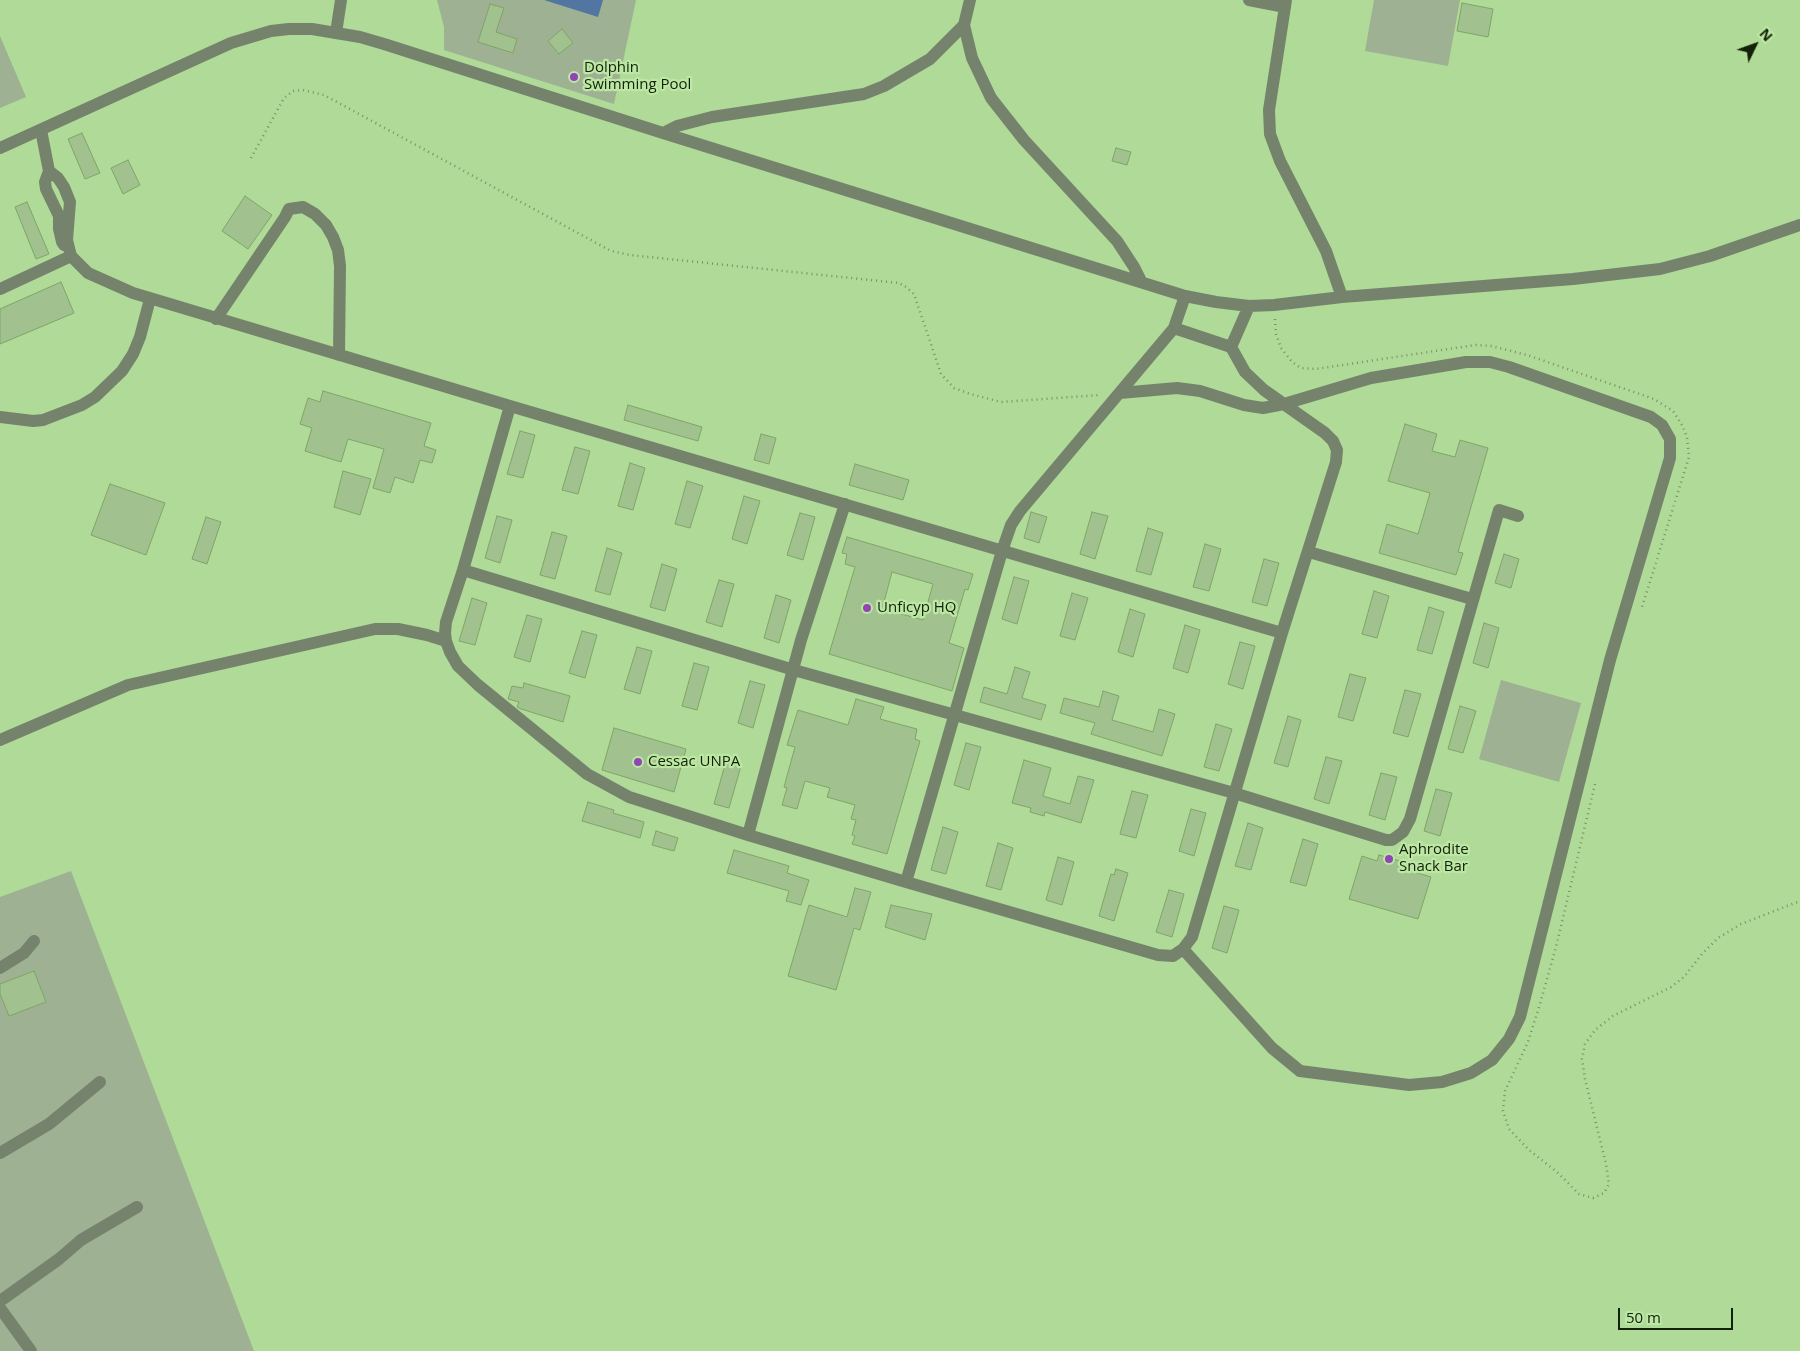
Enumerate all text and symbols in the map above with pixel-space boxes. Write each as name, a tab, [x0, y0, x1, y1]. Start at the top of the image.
north arrow	[1730, 20, 1780, 70]
text: N	[1756, 24, 1777, 45]
place label: Dolphin Swimming Pool	[584, 59, 691, 94]
marker: Dolphin Swimming Pool	[568, 71, 580, 83]
place label: Unficyp HQ	[877, 599, 956, 617]
marker: Unficyp HQ	[861, 602, 873, 614]
place label: Cessac UNPA	[648, 753, 740, 771]
marker: Cessac UNPA	[632, 756, 644, 768]
place label: Aphrodite Snack Bar	[1399, 841, 1469, 876]
marker: Aphrodite Snack Bar	[1383, 853, 1395, 865]
scale bar	[1620, 1298, 1735, 1330]
text: 50 m	[1626, 1307, 1661, 1327]

